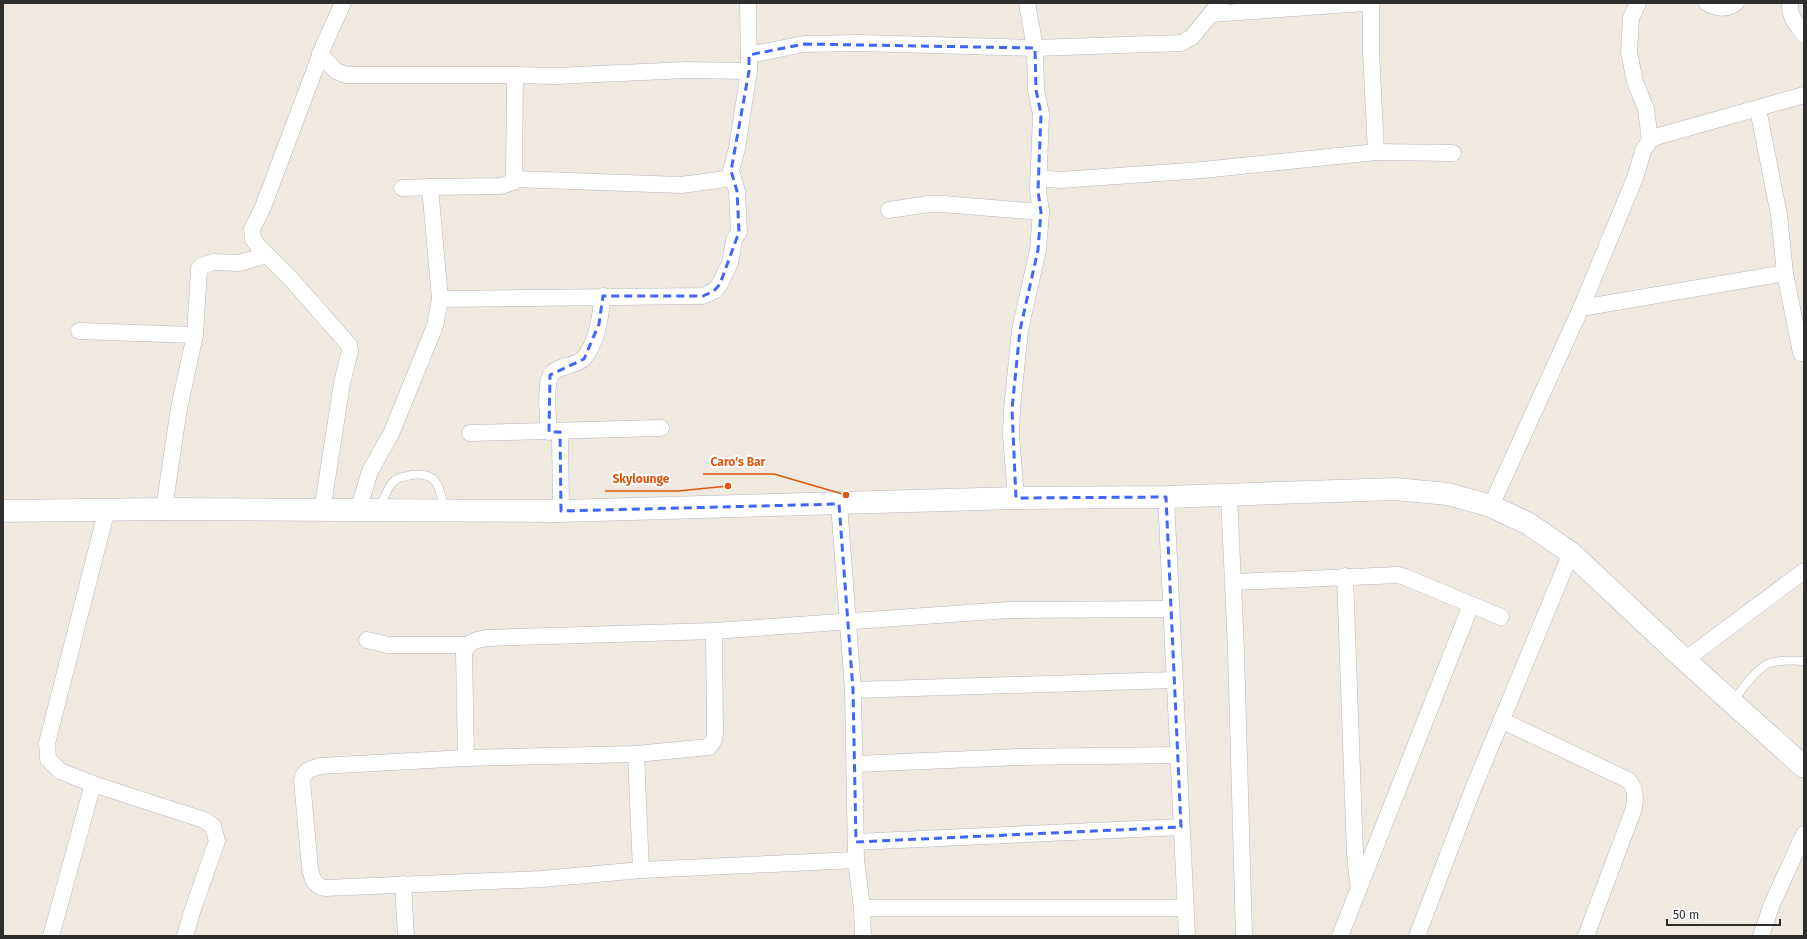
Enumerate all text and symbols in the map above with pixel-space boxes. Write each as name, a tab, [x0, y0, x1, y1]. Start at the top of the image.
callout: Caro's Bar	[703, 450, 774, 474]
text: Caro's Bar	[711, 455, 766, 469]
callout: Skylounge	[605, 467, 678, 491]
text: Skylounge	[613, 472, 670, 486]
scale bar	[1667, 901, 1780, 927]
text: 50 m	[1673, 908, 1699, 922]

